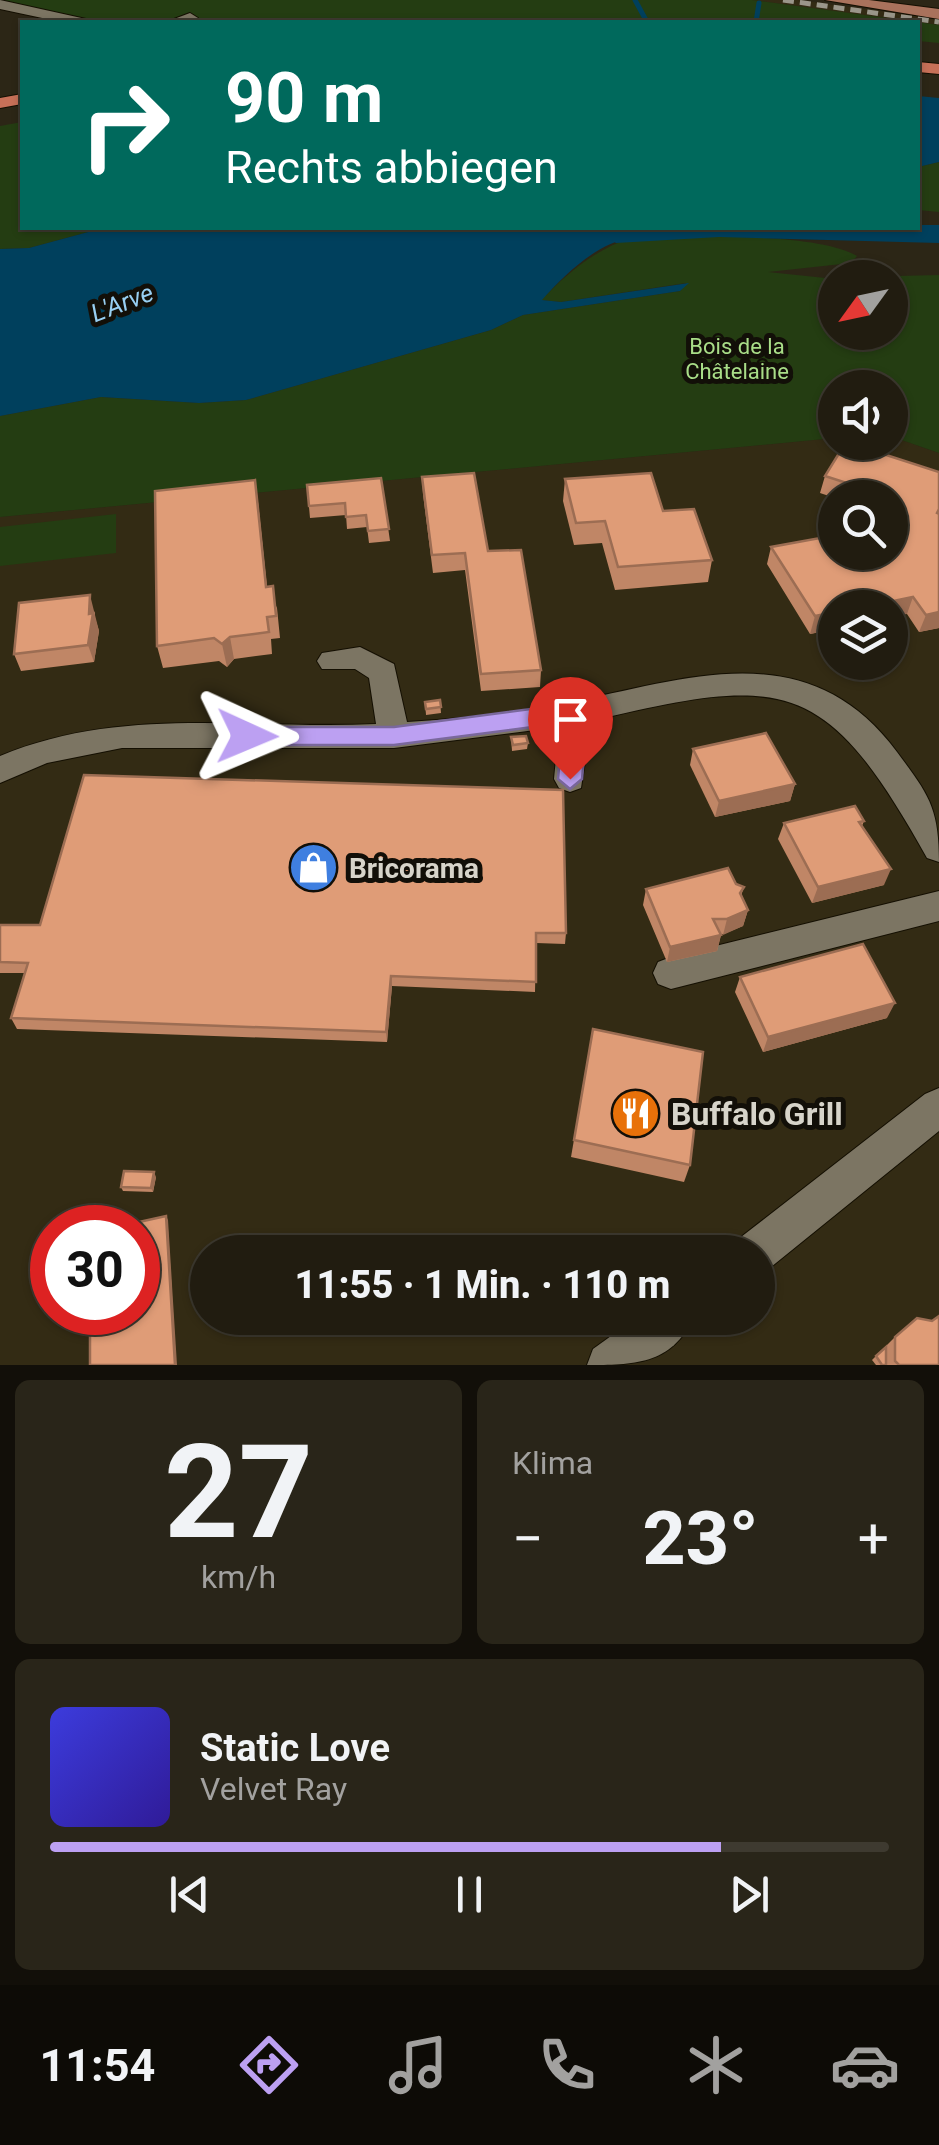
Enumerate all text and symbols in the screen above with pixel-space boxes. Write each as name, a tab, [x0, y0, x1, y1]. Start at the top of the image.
text: 90 m	[225, 57, 383, 139]
icon: right	[60, 60, 190, 190]
text: Rechts abbiegen	[225, 141, 558, 194]
north arrow	[818, 260, 908, 350]
map controls	[818, 260, 908, 680]
water label: L'Arve	[87, 278, 157, 328]
park label: Bois de la Châtelaine	[685, 334, 789, 384]
button: sound	[818, 370, 908, 460]
button: search	[818, 480, 908, 570]
button: layers	[818, 590, 908, 680]
pin	[528, 677, 613, 780]
position arrow	[195, 684, 299, 788]
icon: arrive	[543, 692, 598, 747]
shop icon: Bricorama	[288, 842, 340, 894]
place label: Bricorama	[349, 852, 479, 885]
restaurant icon: Buffalo Grill	[610, 1088, 662, 1140]
place label: Buffalo Grill	[671, 1095, 843, 1133]
speed limit sign: 30	[30, 1205, 160, 1335]
text: 11:55 · 1 Min. · 110 m	[295, 1263, 670, 1307]
text: 27	[164, 1416, 313, 1569]
text: Klima	[512, 1444, 593, 1482]
text: 23°	[643, 1494, 759, 1582]
text: −	[512, 1507, 543, 1571]
text: +	[858, 1507, 889, 1571]
text: km/h	[201, 1558, 276, 1596]
text: Static Love	[200, 1726, 390, 1770]
text: Velvet Ray	[200, 1770, 347, 1808]
icon: previous	[162, 1867, 217, 1922]
icon: pause	[442, 1867, 497, 1922]
icon: next	[722, 1867, 777, 1922]
icon: directions	[234, 2030, 304, 2100]
icon: music	[383, 2030, 453, 2100]
icon: phone	[532, 2030, 602, 2100]
icon: climate	[681, 2030, 751, 2100]
icon: car	[830, 2030, 900, 2100]
text: 11:54	[39, 2039, 155, 2092]

